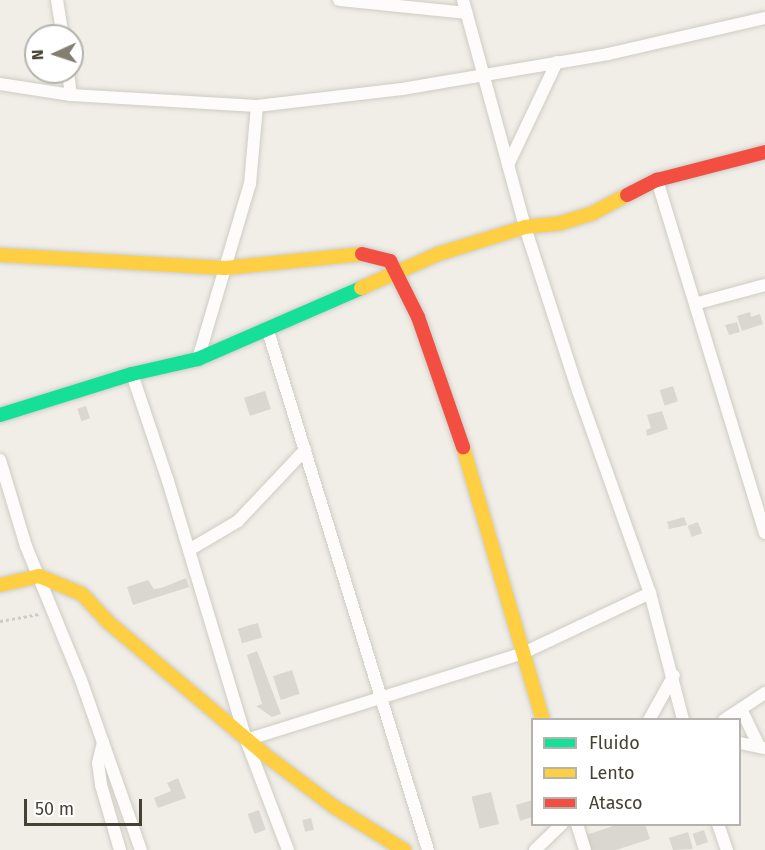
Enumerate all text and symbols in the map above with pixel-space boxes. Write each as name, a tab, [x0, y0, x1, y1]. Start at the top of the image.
north arrow	[24, 24, 84, 84]
text: N	[28, 49, 47, 61]
legend	[531, 718, 741, 826]
text: Fluido	[589, 732, 640, 754]
text: Lento	[589, 762, 635, 784]
scale bar	[27, 787, 146, 825]
text: Atasco	[589, 792, 642, 814]
text: 50 m	[35, 798, 74, 820]

